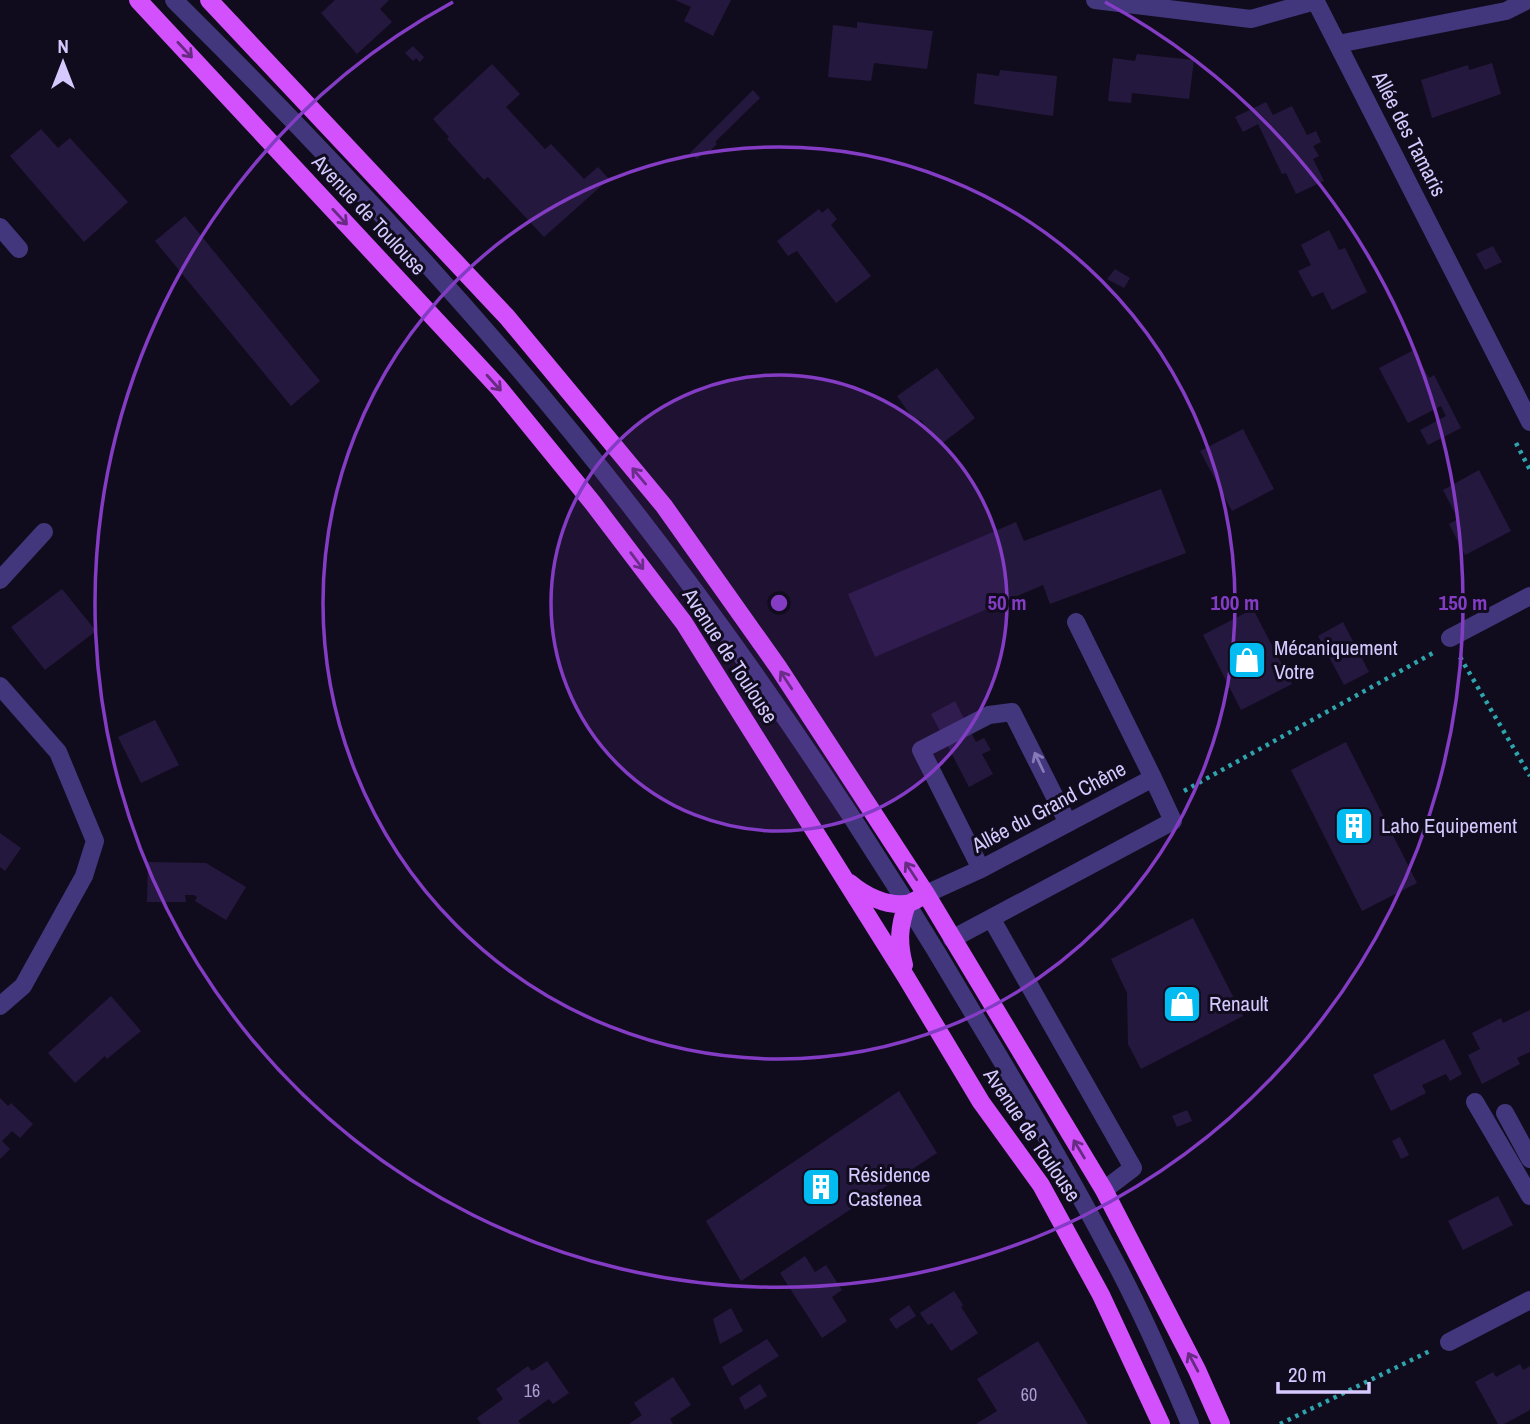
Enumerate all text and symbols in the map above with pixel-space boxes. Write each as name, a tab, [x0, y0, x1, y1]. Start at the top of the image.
north arrow	[28, 28, 98, 98]
text: N	[57, 33, 69, 59]
one-way arrow	[177, 41, 193, 59]
street label: Allée des Tamaris	[1365, 65, 1453, 201]
street label: Avenue de Toulouse	[305, 147, 433, 281]
one-way arrow	[331, 208, 348, 225]
one-way arrow	[486, 374, 502, 392]
one-way arrow	[631, 467, 647, 485]
one-way arrow	[629, 551, 644, 570]
street label: Avenue de Toulouse	[675, 582, 785, 729]
text: 50 m	[987, 588, 1027, 617]
text: 100 m	[1211, 588, 1259, 617]
text: 150 m	[1439, 588, 1487, 617]
centre of rings	[767, 591, 791, 615]
place label: Mécaniquement Votre	[1274, 633, 1398, 686]
shop icon: Mécaniquement Votre	[1226, 639, 1268, 681]
one-way arrow	[779, 671, 794, 690]
one-way arrow	[1031, 752, 1045, 773]
street label: Allée du Grand Chêne	[966, 754, 1131, 860]
building icon: Laho Equipement	[1333, 805, 1375, 847]
place label: Laho Equipement	[1381, 811, 1517, 840]
one-way arrow	[904, 861, 918, 881]
shop icon: Renault	[1161, 983, 1203, 1025]
place label: Renault	[1209, 989, 1269, 1018]
street label: Avenue de Toulouse	[976, 1061, 1088, 1207]
one-way arrow	[1072, 1140, 1086, 1160]
place label: Résidence Castenea	[848, 1160, 930, 1213]
building icon: Résidence Castenea	[800, 1166, 842, 1208]
scale bar	[1278, 1350, 1369, 1394]
one-way arrow	[1185, 1352, 1199, 1373]
text: 20 m	[1288, 1360, 1326, 1389]
house number: 16	[524, 1378, 540, 1403]
house number: 60	[1021, 1382, 1037, 1407]

